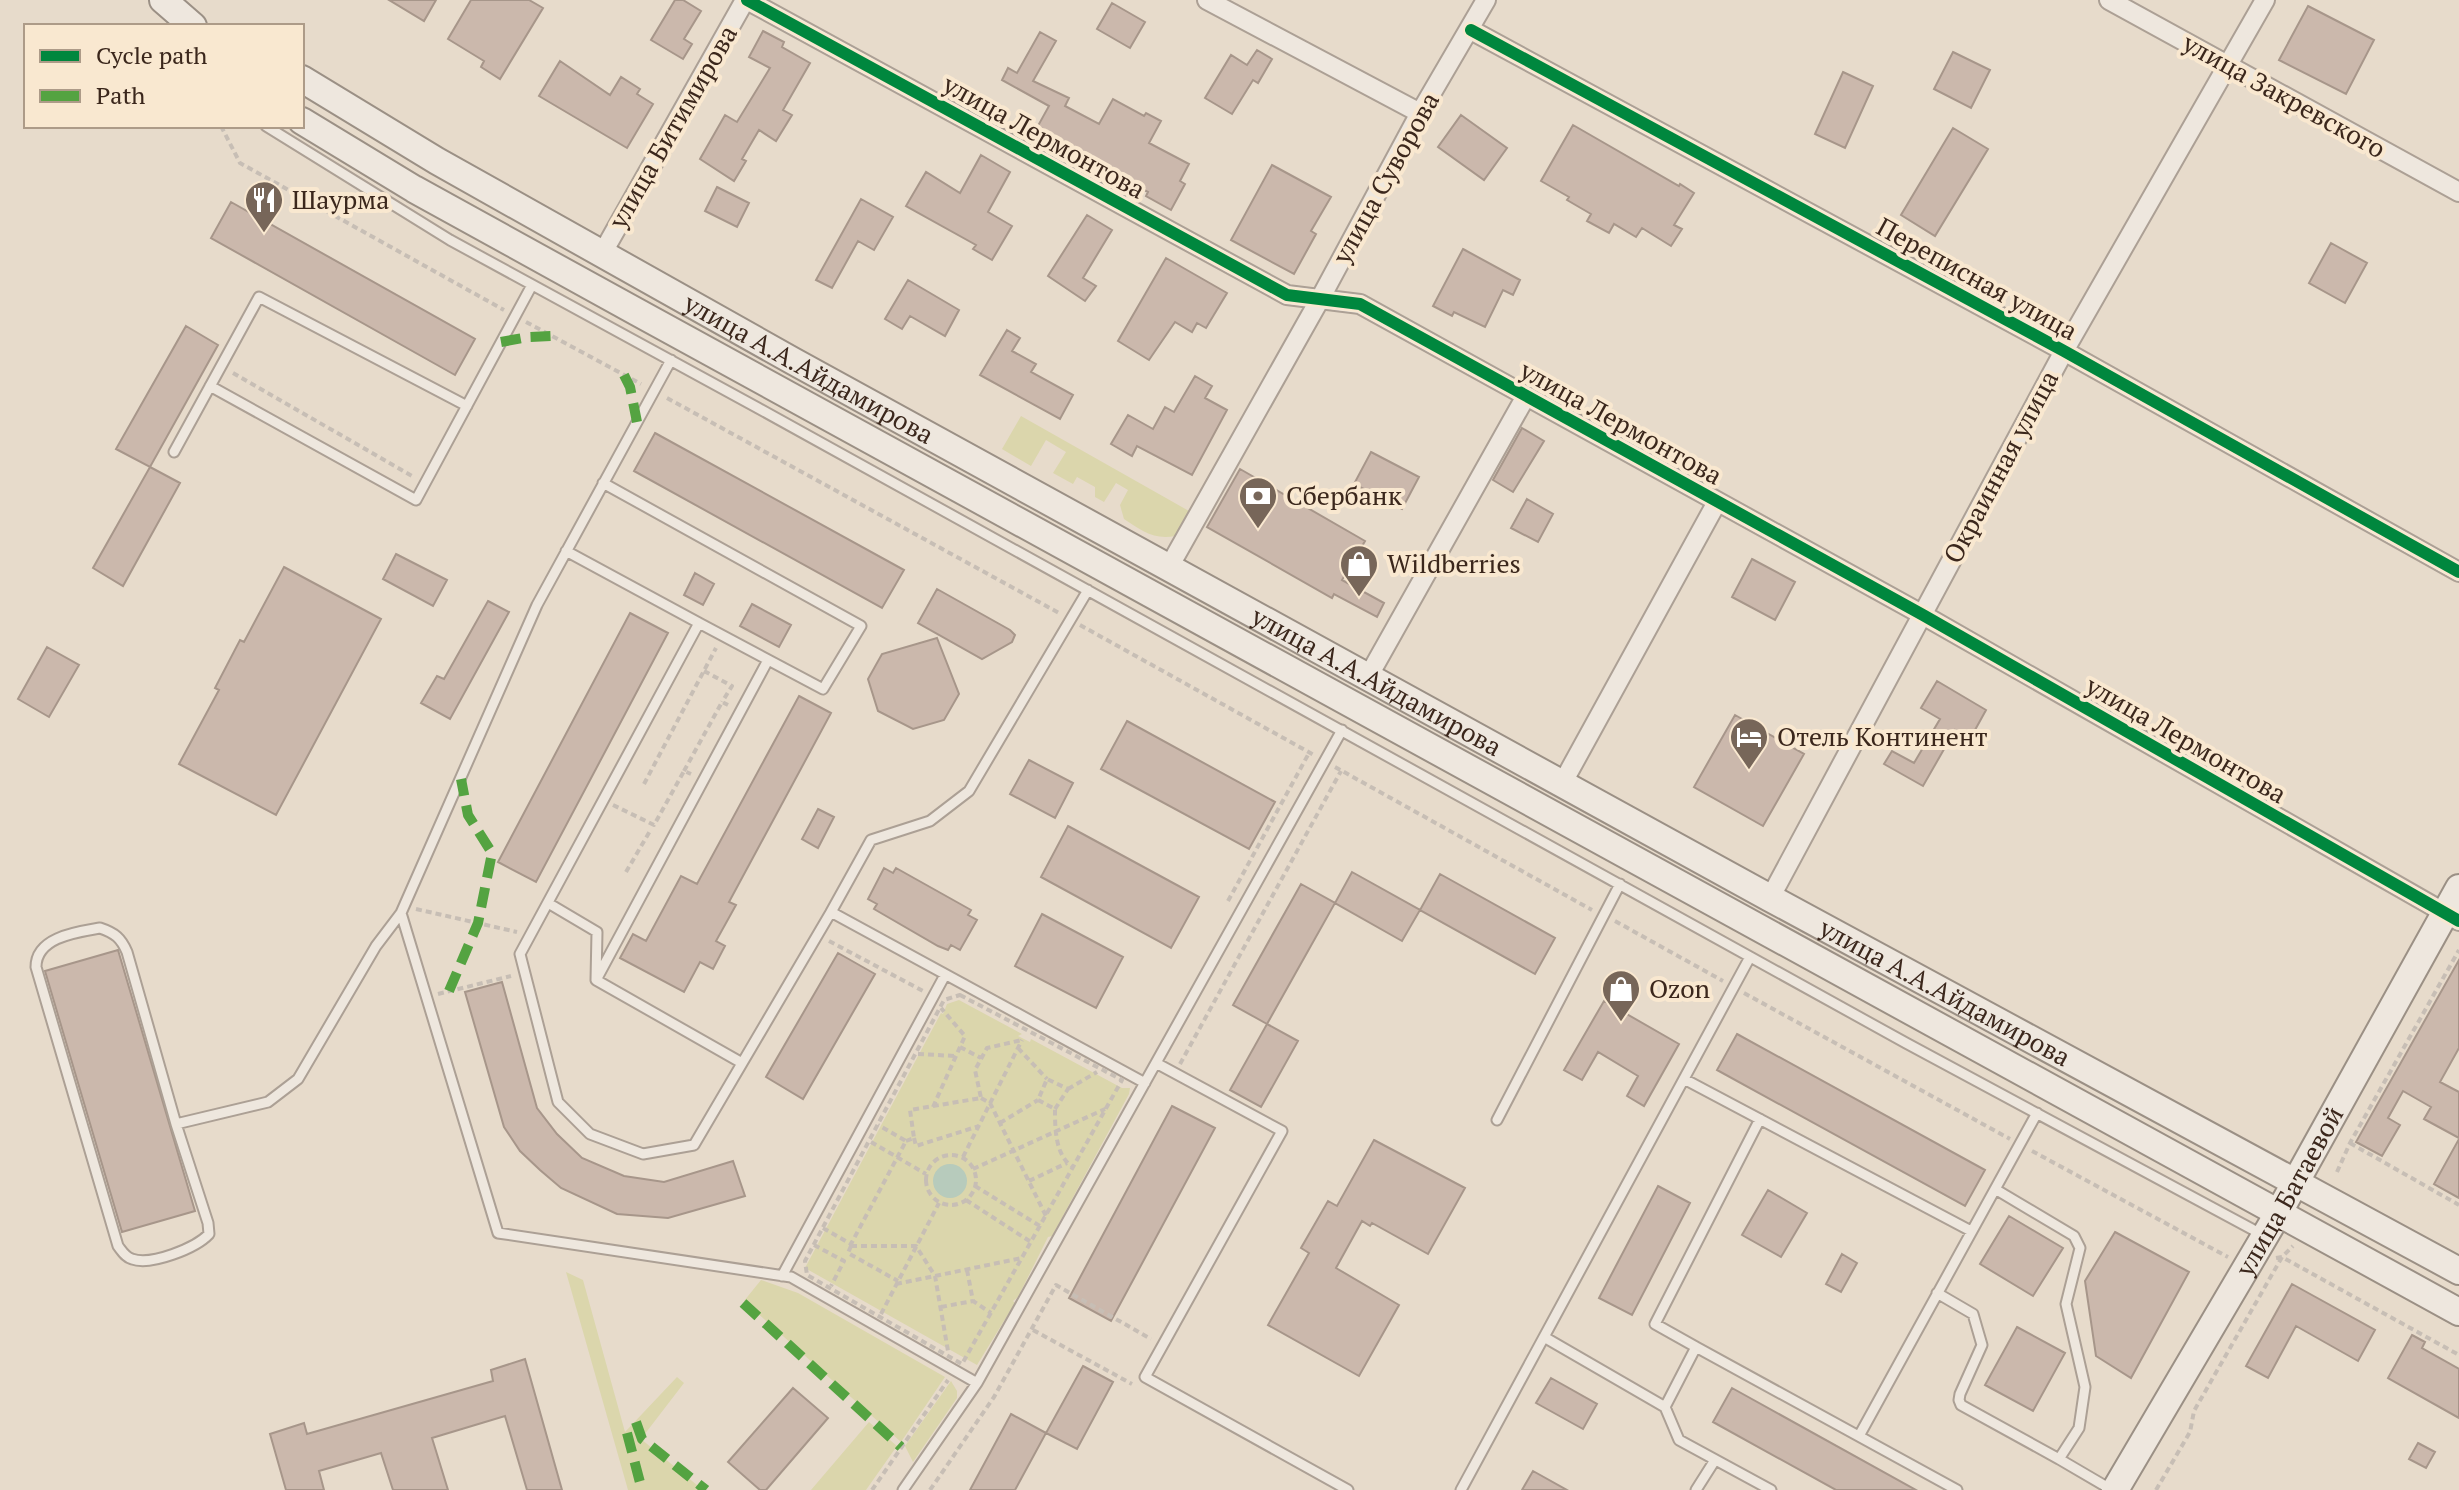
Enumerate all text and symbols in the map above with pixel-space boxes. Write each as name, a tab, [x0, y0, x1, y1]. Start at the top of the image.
street label: улица Битимирова	[600, 19, 744, 235]
legend	[24, 24, 304, 128]
street label: улица Закревского	[2176, 25, 2392, 165]
text: Cycle path	[96, 39, 207, 71]
street label: улица Лермонтова	[936, 66, 1152, 206]
text: Path	[96, 79, 145, 111]
street label: улица Суворова	[1323, 86, 1446, 270]
restaurant icon: Шаурма	[243, 179, 285, 234]
place label: Шаурма	[292, 182, 389, 216]
street label: Переписная улица	[1871, 209, 2084, 347]
street label: улица А.А.Айдамирова	[678, 285, 940, 451]
street label: улица Лермонтова	[1513, 352, 1729, 492]
street label: Окраинная улица	[1935, 364, 2065, 569]
bank icon: Сбербанк	[1237, 475, 1279, 530]
place label: Сбербанк	[1286, 478, 1403, 512]
shop icon: Wildberries	[1338, 543, 1380, 598]
place label: Wildberries	[1387, 546, 1521, 580]
street label: улица А.А.Айдамирова	[1245, 598, 1508, 763]
street label: улица Лермонтова	[2079, 667, 2293, 810]
hotel icon: Отель Континент	[1728, 716, 1770, 771]
place label: Отель Континент	[1777, 719, 1988, 753]
street label: улица А.А.Айдамирова	[1813, 910, 2077, 1073]
shop icon: Ozon	[1600, 968, 1642, 1023]
place label: Ozon	[1649, 971, 1710, 1005]
street label: улица Батаевой	[2227, 1100, 2350, 1283]

